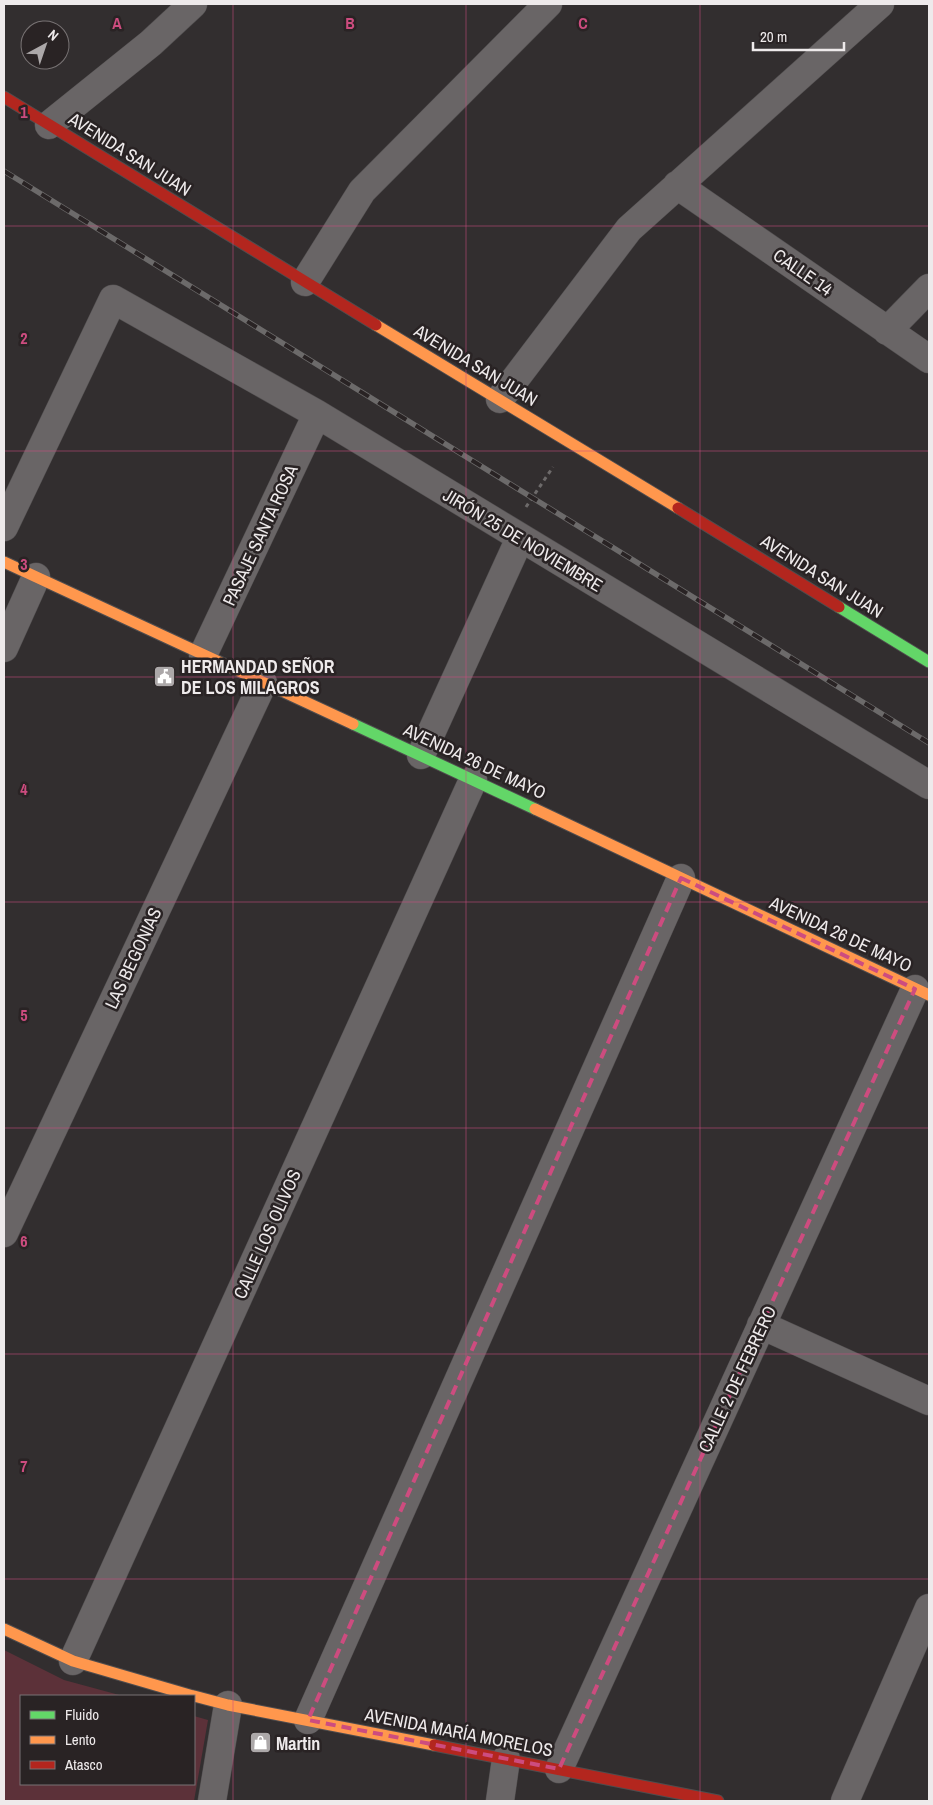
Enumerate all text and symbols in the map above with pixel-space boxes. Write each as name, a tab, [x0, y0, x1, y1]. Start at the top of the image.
text: A	[112, 12, 122, 34]
text: B	[345, 12, 355, 34]
text: C	[578, 12, 588, 34]
north arrow	[20, 20, 70, 70]
scale bar	[753, 20, 844, 52]
text: N	[44, 25, 62, 45]
text: 20 m	[760, 26, 787, 47]
text: 1	[20, 101, 28, 123]
street label: AVENIDA SAN JUAN	[63, 106, 196, 202]
street label: CALLE 14	[768, 242, 838, 302]
street label: AVENIDA SAN JUAN	[409, 318, 542, 412]
text: 2	[20, 327, 28, 349]
street label: PASAJE SANTA ROSA	[216, 460, 304, 610]
street label: JIRÓN 25 DE NOVIEMBRE	[439, 482, 607, 598]
street label: AVENIDA SAN JUAN	[755, 528, 888, 624]
text: 3	[20, 553, 28, 575]
place label: HERMANDAD SEÑOR DE LOS MILAGROS	[181, 654, 335, 700]
public building icon: HERMANDAD SEÑOR DE LOS MILAGROS	[153, 664, 177, 688]
street label: AVENIDA 26 DE MAYO	[399, 717, 550, 805]
text: 4	[20, 778, 28, 800]
street label: AVENIDA 26 DE MAYO	[765, 890, 916, 978]
street label: LAS BEGONIAS	[99, 903, 167, 1013]
text: 5	[20, 1004, 28, 1026]
street label: CALLE LOS OLIVOS	[227, 1165, 307, 1303]
text: 6	[20, 1230, 28, 1252]
street label: CALLE 2 DE FEBRERO	[692, 1302, 782, 1456]
text: 7	[20, 1455, 28, 1477]
legend	[20, 1695, 195, 1785]
street label: AVENIDA MARÍA MORELOS	[362, 1701, 555, 1763]
text: Fluido	[65, 1704, 99, 1725]
text: Lento	[65, 1729, 96, 1750]
shop icon: Martin	[248, 1731, 272, 1755]
place label: Martin	[276, 1731, 320, 1756]
text: Atasco	[64, 1754, 103, 1775]

